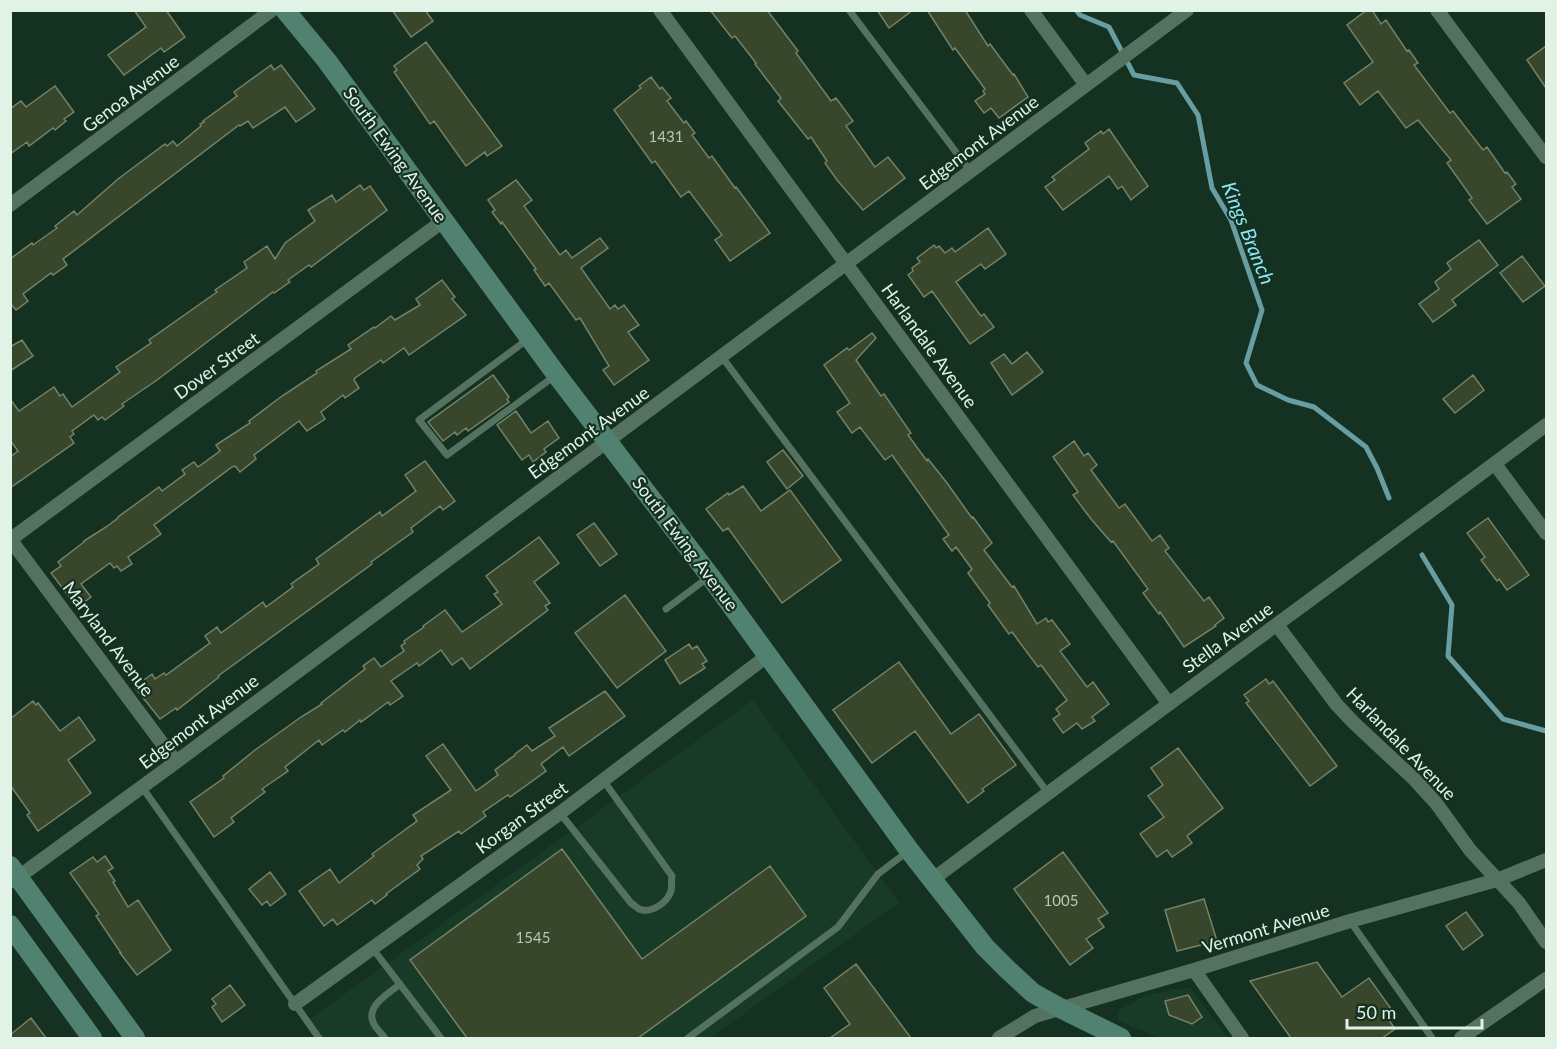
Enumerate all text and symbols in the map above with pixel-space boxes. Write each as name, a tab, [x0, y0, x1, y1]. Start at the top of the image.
street label: Genoa Avenue	[78, 50, 183, 137]
street label: South Ewing Avenue	[339, 82, 452, 227]
street label: Edgemont Avenue	[914, 90, 1042, 194]
house number: 1431	[649, 127, 683, 145]
water label: Kings Branch	[1217, 178, 1280, 287]
street label: Harlandale Avenue	[877, 279, 982, 412]
street label: Dover Street	[169, 327, 264, 404]
street label: Edgemont Avenue	[524, 381, 653, 483]
street label: South Ewing Avenue	[628, 472, 744, 615]
street label: Maryland Avenue	[58, 577, 159, 700]
street label: Stella Avenue	[1178, 597, 1277, 677]
street label: Edgemont Avenue	[134, 669, 262, 773]
street label: Harlandale Avenue	[1342, 682, 1461, 804]
street label: Korgan Street	[471, 776, 572, 858]
house number: 1005	[1044, 891, 1078, 909]
street label: Vermont Avenue	[1199, 898, 1332, 958]
house number: 1545	[516, 928, 550, 946]
scale bar	[1347, 992, 1482, 1030]
text: 50 m	[1356, 1001, 1396, 1023]

